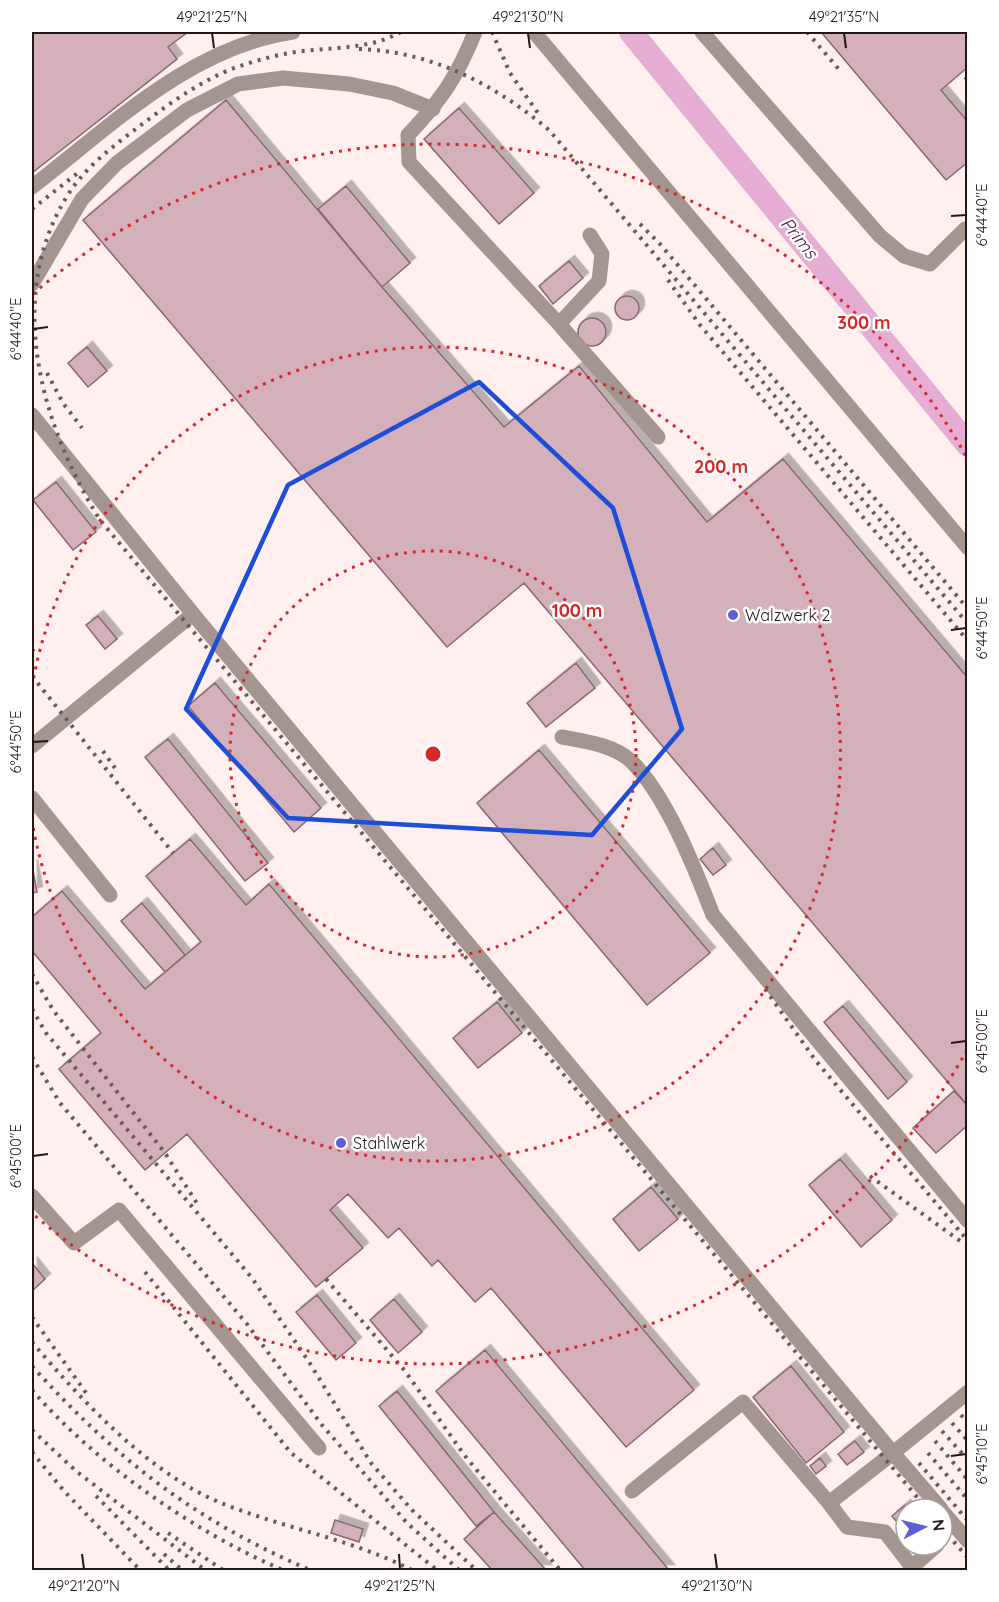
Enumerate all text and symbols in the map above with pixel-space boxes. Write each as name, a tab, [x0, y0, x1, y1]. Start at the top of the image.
text: 49°21'25"N	[177, 7, 247, 26]
text: 49°21'30"N	[492, 7, 564, 26]
text: 49°21'35"N	[809, 7, 879, 26]
text: 6°44'40"E	[972, 184, 991, 246]
water label: Prims	[776, 212, 824, 264]
text: 6°44'40"E	[6, 298, 25, 360]
text: 300 m	[837, 311, 891, 334]
text: 200 m	[694, 455, 748, 478]
text: 6°44'50"E	[972, 596, 991, 660]
text: 100 m	[552, 599, 602, 622]
place label: Walzwerk 2	[745, 605, 831, 625]
marker: Walzwerk 2	[726, 608, 740, 622]
text: 6°44'50"E	[6, 710, 25, 774]
centre of rings	[423, 744, 443, 764]
text: 6°45'00"E	[972, 1009, 991, 1073]
text: 6°45'00"E	[6, 1124, 25, 1188]
place label: Stahlwerk	[353, 1133, 425, 1153]
marker: Stahlwerk	[334, 1136, 348, 1150]
text: 6°45'10"E	[972, 1424, 991, 1484]
north arrow	[894, 1497, 954, 1557]
text: N	[928, 1518, 950, 1532]
text: 49°21'20"N	[48, 1576, 120, 1595]
text: 49°21'25"N	[365, 1576, 435, 1595]
text: 49°21'30"N	[681, 1576, 753, 1595]

